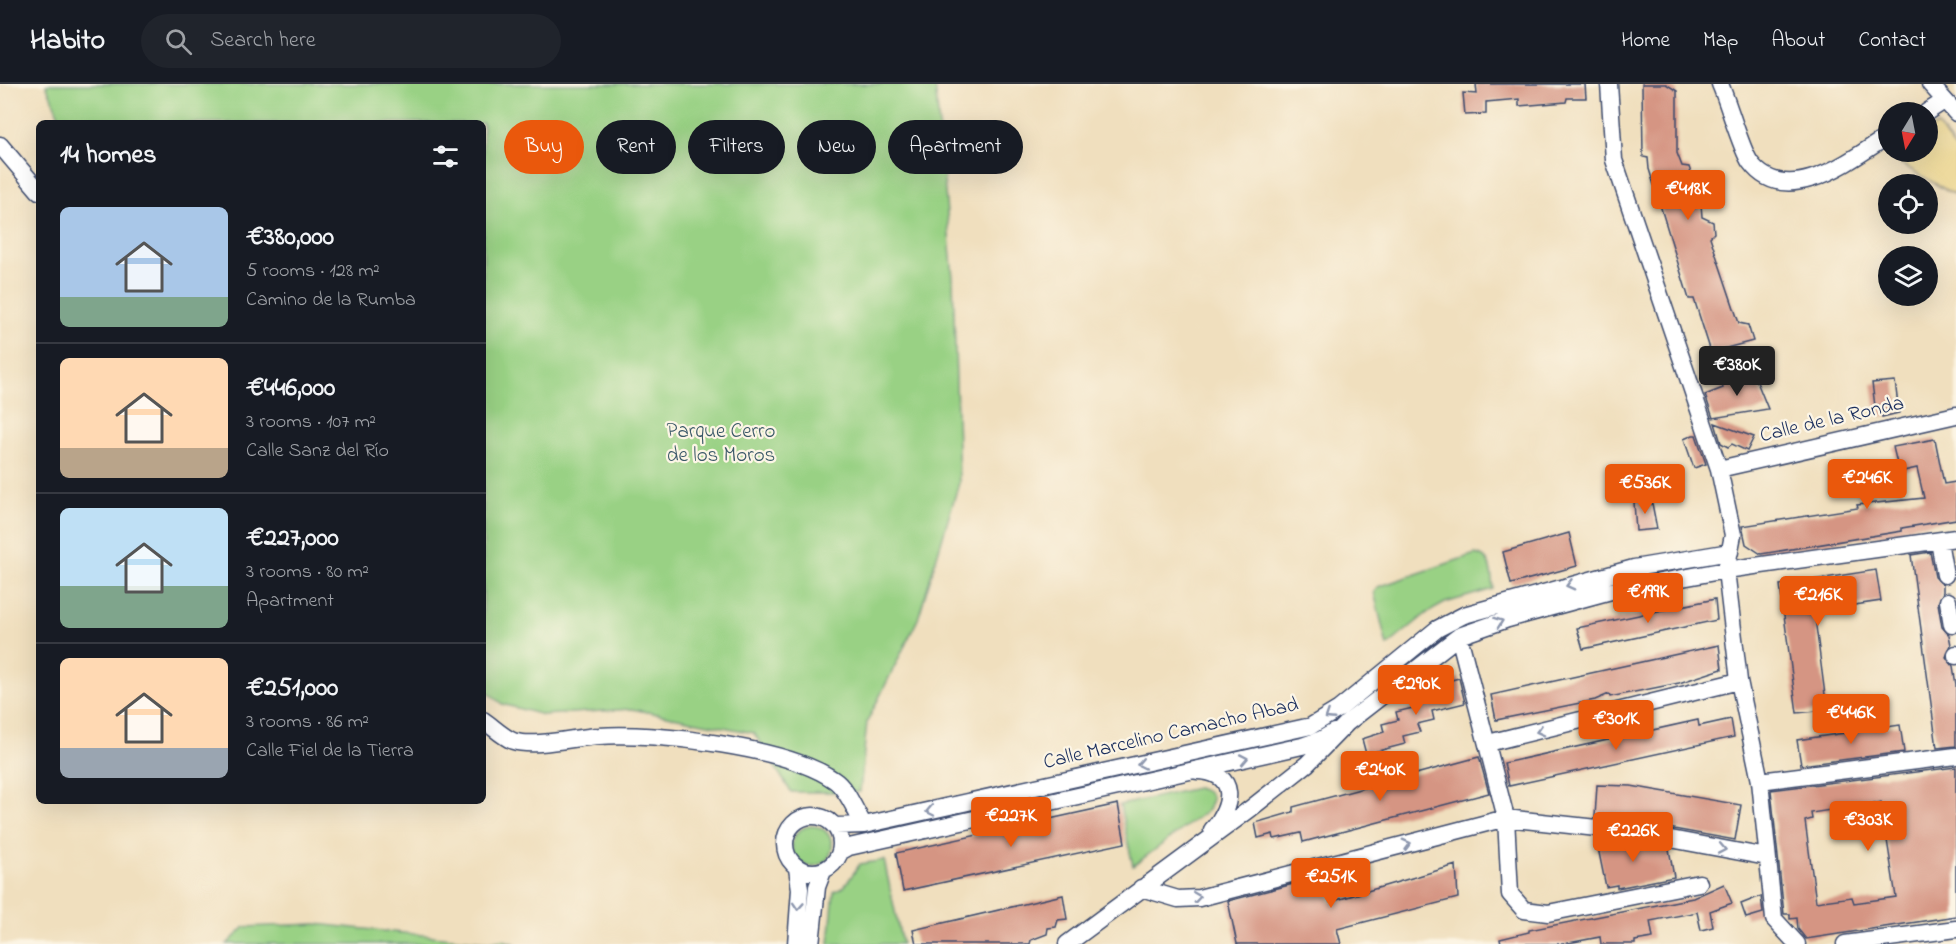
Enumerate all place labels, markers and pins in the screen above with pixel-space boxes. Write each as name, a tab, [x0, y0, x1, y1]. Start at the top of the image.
pin: €418K	[1646, 170, 1730, 221]
pin: €380K	[1695, 346, 1779, 397]
pin: €246K	[1825, 459, 1909, 510]
pin: €536K	[1603, 464, 1687, 515]
pin: €199K	[1606, 573, 1690, 624]
pin: €216K	[1776, 576, 1860, 627]
pin: €290K	[1374, 665, 1458, 716]
pin: €446K	[1809, 694, 1893, 745]
pin: €301K	[1574, 700, 1658, 751]
pin: €240K	[1338, 751, 1422, 802]
pin: €227K	[969, 797, 1053, 848]
pin: €303K	[1826, 801, 1910, 852]
pin: €226K	[1591, 812, 1675, 863]
pin: €251K	[1289, 858, 1373, 909]

